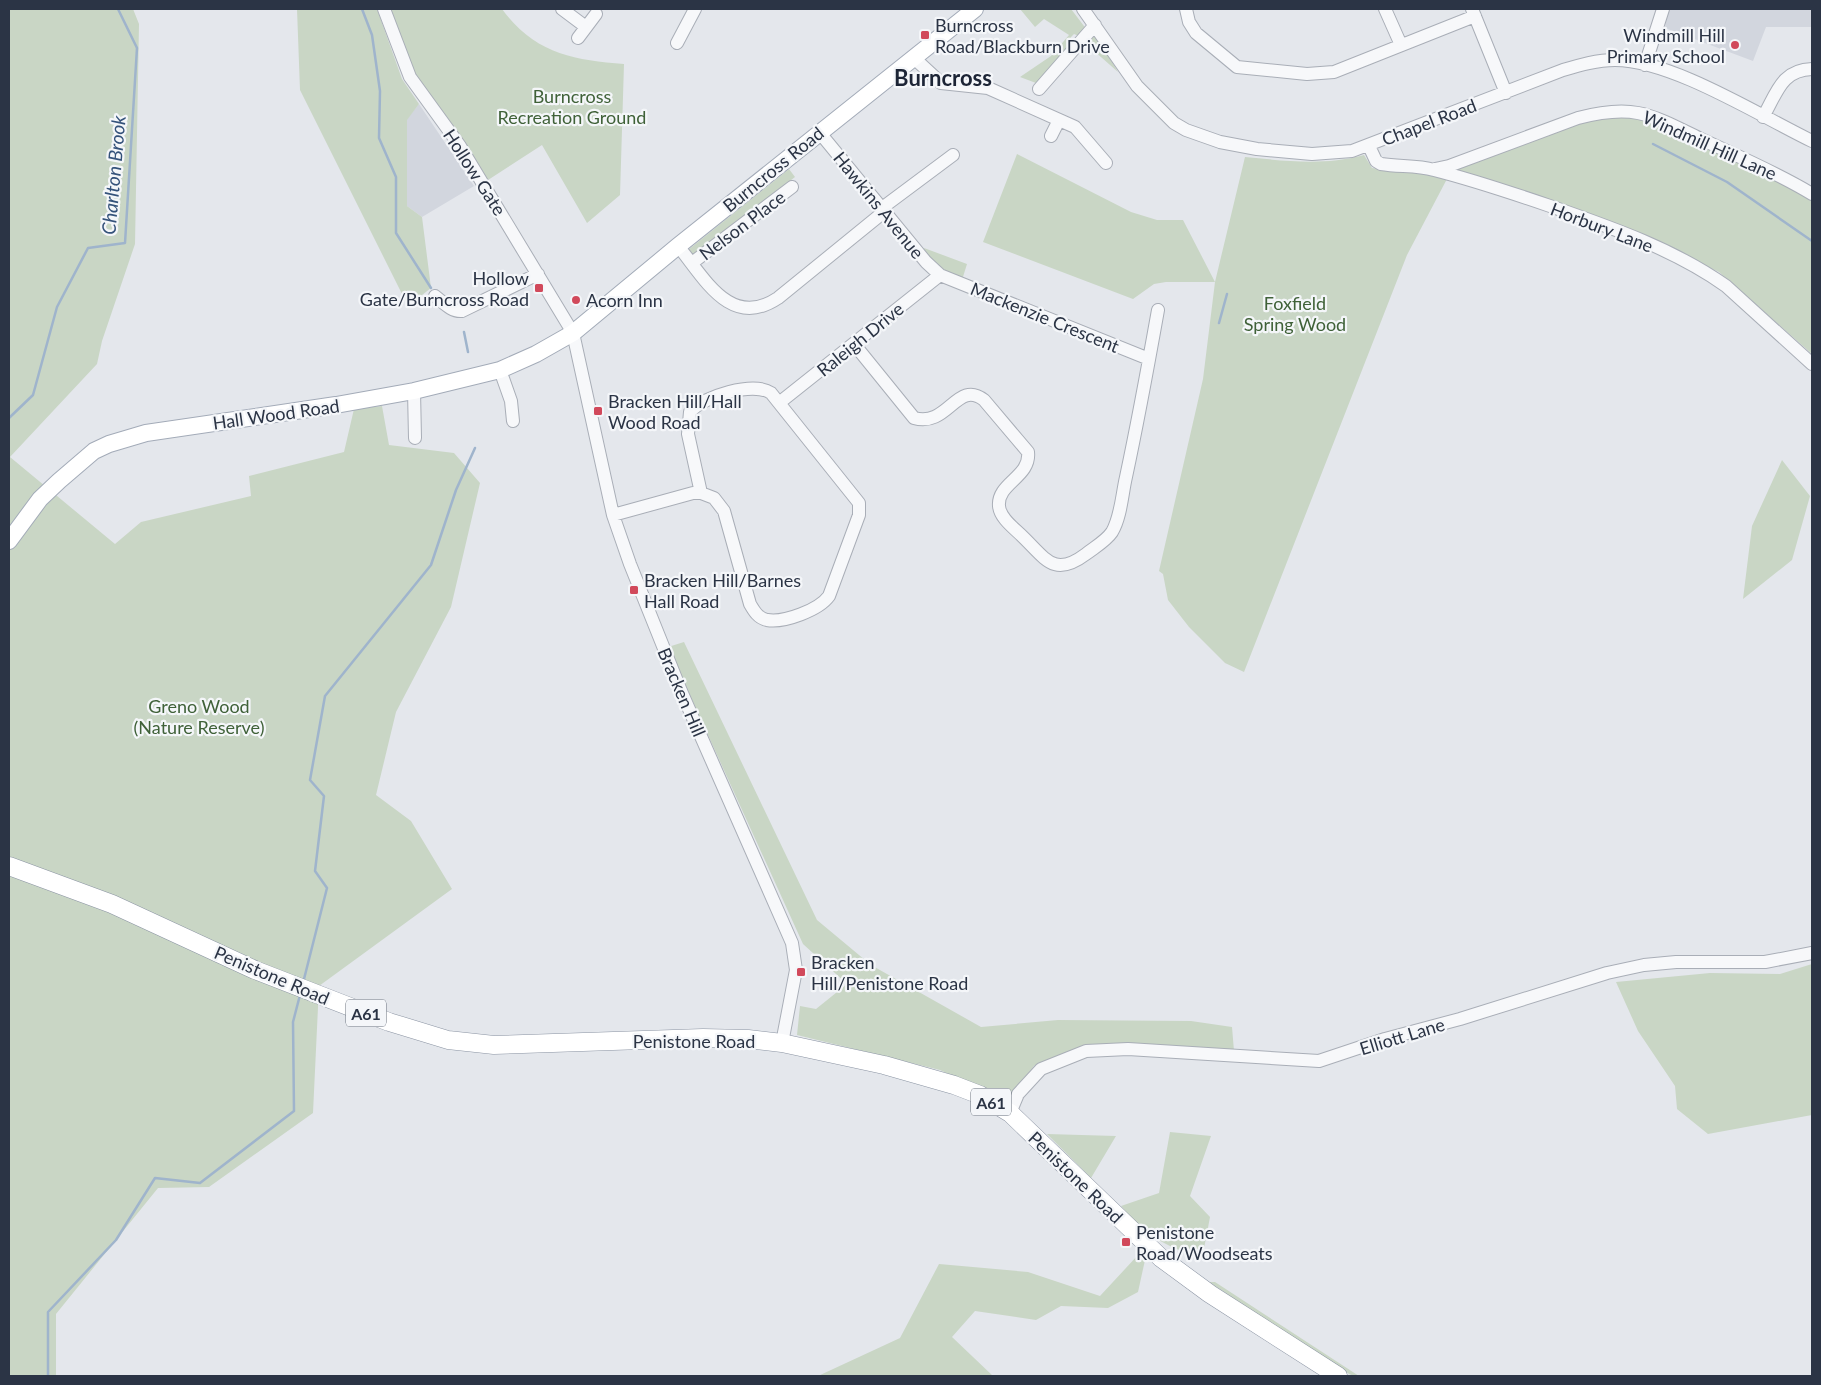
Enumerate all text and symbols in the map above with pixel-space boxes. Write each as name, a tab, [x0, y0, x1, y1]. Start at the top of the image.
place label: Burncross Road/Blackburn Drive	[935, 14, 1110, 57]
place label: Windmill Hill Primary School	[1607, 24, 1725, 67]
marker: Burncross Road/Blackburn Drive	[919, 29, 931, 41]
marker: Windmill Hill Primary School	[1729, 39, 1741, 51]
district label: Burncross	[894, 64, 992, 91]
park label: Burncross Recreation Ground	[498, 85, 646, 128]
street label: Chapel Road	[1379, 94, 1479, 150]
street label: Windmill Hill Lane	[1640, 106, 1780, 184]
water label: Charlton Brook	[96, 114, 130, 235]
street label: Burncross Road	[718, 122, 828, 216]
street label: Hollow Gate	[439, 125, 511, 219]
street label: Hawkins Avenue	[829, 147, 929, 263]
street label: Nelson Place	[695, 186, 789, 264]
street label: Horbury Lane	[1548, 197, 1656, 257]
place label: Hollow Gate/Burncross Road	[360, 267, 529, 310]
street label: Mackenzie Crescent	[967, 277, 1123, 357]
marker: Hollow Gate/Burncross Road	[533, 282, 545, 294]
place label: Acorn Inn	[586, 289, 663, 311]
park label: Foxfield Spring Wood	[1244, 292, 1346, 335]
marker: Acorn Inn	[570, 294, 582, 306]
street label: Raleigh Drive	[812, 297, 908, 381]
place label: Bracken Hill/Hall Wood Road	[608, 390, 742, 433]
street label: Hall Wood Road	[211, 394, 341, 434]
marker: Bracken Hill/Hall Wood Road	[592, 405, 604, 417]
place label: Bracken Hill/Barnes Hall Road	[644, 569, 801, 612]
marker: Bracken Hill/Barnes Hall Road	[628, 584, 640, 596]
street label: Bracken Hill	[653, 644, 711, 740]
park label: Greno Wood (Nature Reserve)	[134, 695, 264, 738]
street label: Penistone Road	[211, 941, 333, 1009]
place label: Bracken Hill/Penistone Road	[811, 951, 968, 994]
marker: Bracken Hill/Penistone Road	[795, 966, 807, 978]
road number: A61	[346, 1000, 386, 1026]
street label: Elliott Lane	[1357, 1013, 1447, 1059]
street label: Penistone Road	[633, 1030, 755, 1052]
road number: A61	[971, 1088, 1011, 1116]
street label: Penistone Road	[1024, 1126, 1128, 1228]
place label: Penistone Road/Woodseats	[1136, 1221, 1273, 1264]
marker: Penistone Road/Woodseats	[1120, 1236, 1132, 1248]

